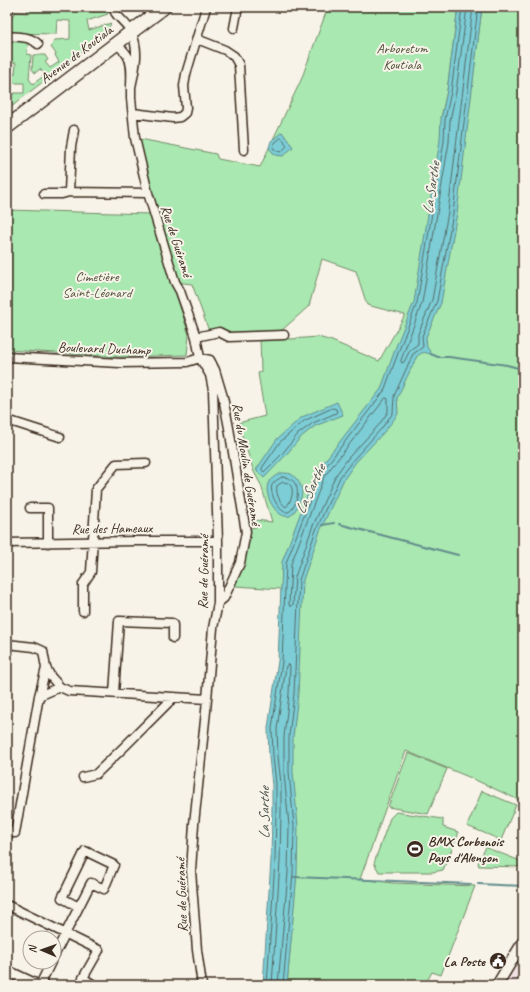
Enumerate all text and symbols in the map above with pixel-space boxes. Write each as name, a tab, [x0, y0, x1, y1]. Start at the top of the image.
street label: Avenue de Koutiala	[37, 21, 117, 87]
park label: Arboretum Koutiala	[377, 40, 429, 73]
water label: La Sarthe	[418, 159, 445, 215]
street label: Rue de Guéramé	[157, 203, 197, 281]
park label: Cimetière Saint-Léonard	[63, 268, 134, 301]
street label: Boulevard Duchamp	[58, 338, 151, 359]
street label: Rue du Moulin de Guéramé	[228, 402, 265, 529]
water label: La Sarthe	[291, 460, 331, 517]
street label: Rue des Hameaux	[72, 519, 154, 538]
street label: Rue de Guéramé	[194, 532, 213, 609]
water label: La Sarthe	[255, 785, 274, 839]
place label: BMX Corbenois Pays d'Alençon	[428, 833, 505, 866]
sports icon: BMX Corbenois Pays d'Alençon	[405, 839, 425, 859]
street label: Rue de Guéramé	[172, 855, 191, 932]
north arrow	[22, 930, 62, 970]
text: N	[25, 944, 39, 953]
public building icon: La Poste	[488, 951, 508, 971]
place label: La Poste	[444, 953, 486, 970]

